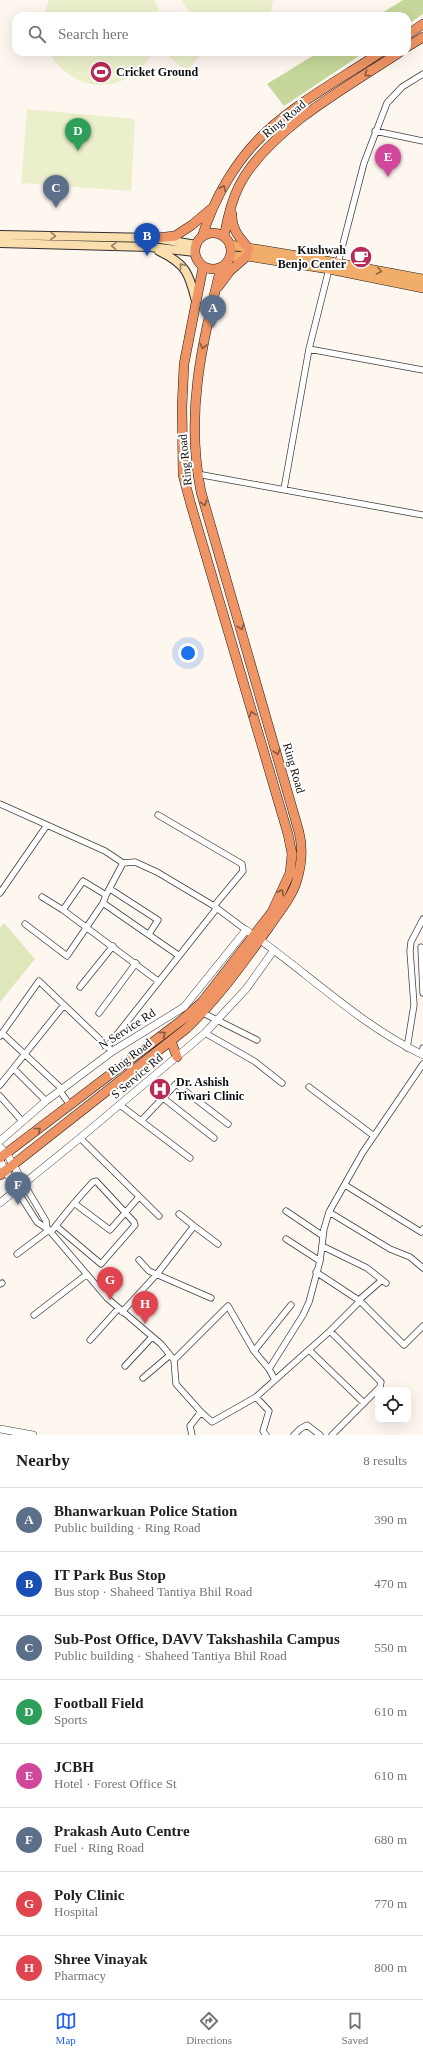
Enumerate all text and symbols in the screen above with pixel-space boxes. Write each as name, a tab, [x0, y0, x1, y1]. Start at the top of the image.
search box	[12, 12, 411, 56]
icon: search	[26, 23, 48, 45]
text: Search here	[58, 26, 128, 42]
sports icon: Cricket Ground	[88, 59, 114, 85]
place label: Cricket Ground	[116, 65, 198, 79]
one-way arrow	[364, 69, 371, 76]
street label: Ring Road	[260, 97, 308, 141]
pin: D	[65, 118, 91, 151]
pin: E	[375, 144, 401, 177]
pin: C	[43, 175, 69, 208]
one-way arrow	[218, 185, 226, 193]
pin: B	[134, 223, 160, 256]
one-way arrow	[50, 232, 56, 241]
one-way arrow	[111, 242, 117, 250]
place label: Kushwah Benjo Center	[278, 243, 347, 271]
cafe icon: Kushwah Benjo Center	[348, 244, 374, 270]
one-way arrow	[179, 264, 186, 271]
one-way arrow	[376, 266, 382, 274]
pin: A	[200, 295, 226, 328]
one-way arrow	[199, 343, 207, 349]
street label: Ring Road	[175, 434, 195, 486]
one-way arrow	[199, 499, 208, 506]
one-way arrow	[236, 624, 245, 631]
your location	[178, 643, 198, 663]
one-way arrow	[248, 711, 257, 718]
street label: Ring Road	[280, 741, 308, 795]
one-way arrow	[272, 748, 281, 755]
one-way arrow	[276, 889, 284, 897]
street label: N Service Rd	[96, 1006, 158, 1052]
one-way arrow	[159, 1032, 166, 1039]
street label: Ring Road	[105, 1036, 155, 1078]
street label: S Service Rd	[108, 1050, 166, 1102]
place label: Dr. Ashish Tiwari Clinic	[176, 1075, 245, 1103]
hospital icon: Dr. Ashish Tiwari Clinic	[147, 1076, 173, 1102]
one-way arrow	[33, 1128, 40, 1135]
pin: F	[5, 1172, 31, 1205]
pin: G	[97, 1267, 123, 1300]
pin: H	[132, 1291, 158, 1324]
map controls	[375, 1387, 411, 1423]
button: locate	[375, 1387, 411, 1423]
text: Nearby	[16, 1451, 70, 1470]
text: 8 results	[363, 1453, 407, 1468]
text: Bhanwarkuan Police Station	[54, 1503, 237, 1519]
text: A	[24, 1512, 34, 1527]
text: 390 m	[374, 1512, 407, 1527]
text: Public building · Ring Road	[54, 1520, 201, 1535]
text: IT Park Bus Stop	[54, 1567, 166, 1583]
text: B	[25, 1576, 33, 1591]
text: 470 m	[374, 1576, 407, 1591]
text: Bus stop · Shaheed Tantiya Bhil Road	[54, 1584, 252, 1599]
text: Sub-Post Office, DAVV Takshashila Campus	[54, 1631, 340, 1647]
text: C	[24, 1640, 34, 1655]
text: 550 m	[374, 1640, 407, 1655]
text: Public building · Shaheed Tantiya Bhil Road	[54, 1648, 287, 1663]
text: Football Field	[54, 1695, 144, 1711]
text: D	[24, 1704, 34, 1719]
text: 610 m	[374, 1704, 407, 1719]
text: Sports	[54, 1712, 87, 1727]
text: JCBH	[54, 1759, 94, 1775]
text: E	[25, 1768, 33, 1783]
text: 610 m	[374, 1768, 407, 1783]
text: Hotel · Forest Office St	[54, 1776, 177, 1791]
text: Prakash Auto Centre	[54, 1823, 190, 1839]
text: F	[25, 1832, 33, 1847]
text: 680 m	[374, 1832, 407, 1847]
text: Fuel · Ring Road	[54, 1840, 144, 1855]
text: Poly Clinic	[54, 1887, 124, 1903]
text: G	[24, 1896, 34, 1911]
text: 770 m	[374, 1896, 407, 1911]
text: Hospital	[54, 1904, 98, 1919]
text: Shree Vinayak	[54, 1951, 148, 1967]
text: H	[24, 1960, 34, 1975]
text: 800 m	[374, 1960, 407, 1975]
text: Pharmacy	[54, 1968, 106, 1983]
tab: Map	[55, 2010, 77, 2046]
tab: Directions	[186, 2010, 232, 2046]
tab: Saved	[341, 2010, 368, 2046]

